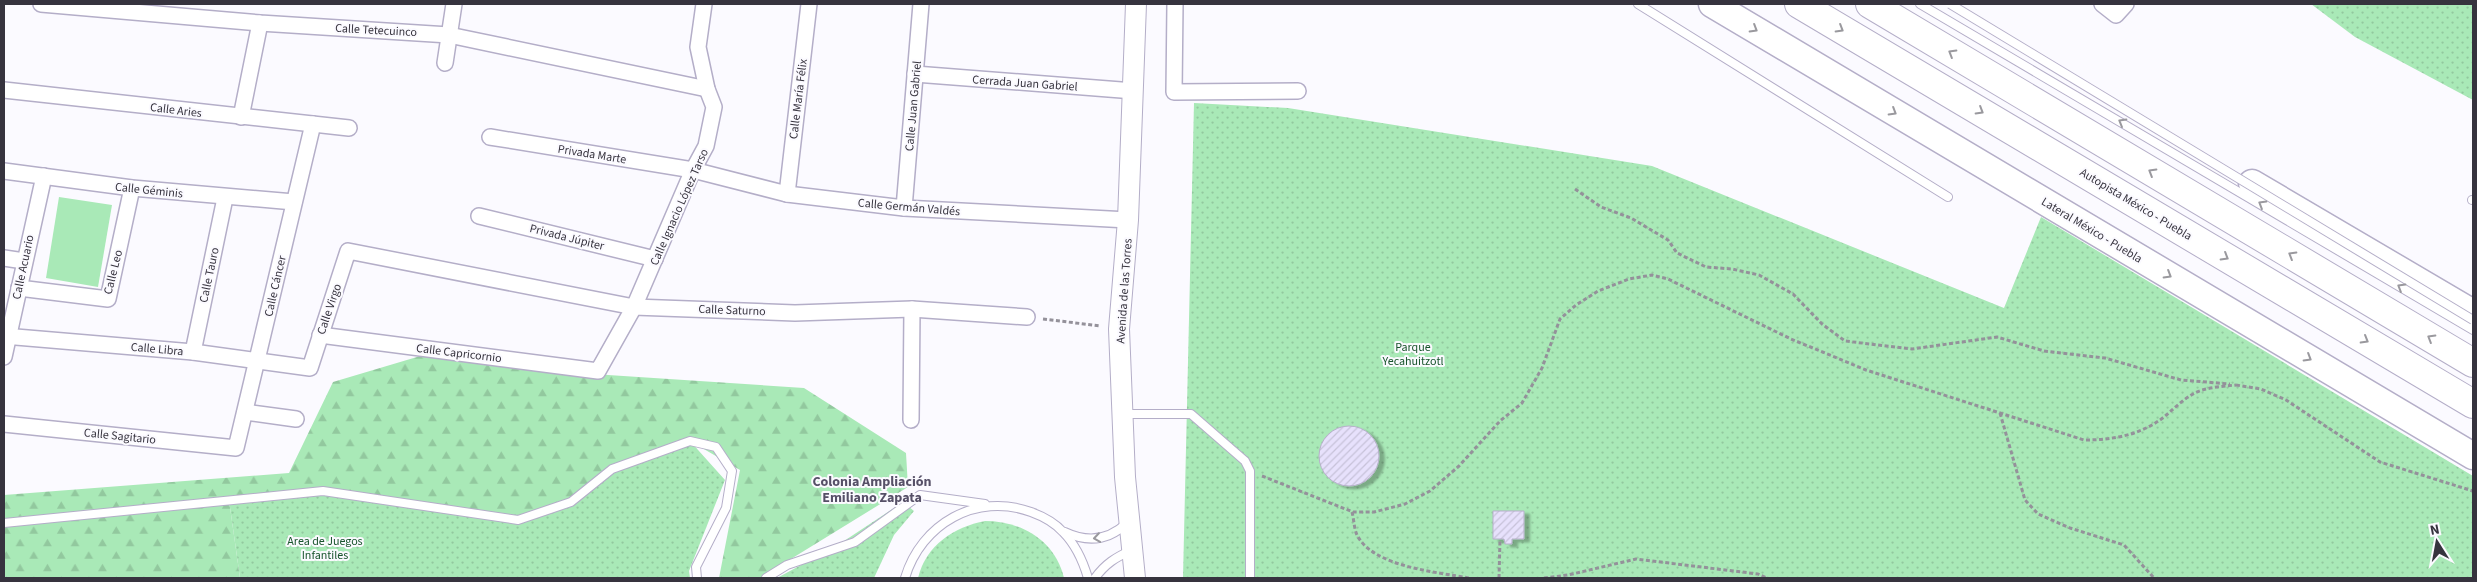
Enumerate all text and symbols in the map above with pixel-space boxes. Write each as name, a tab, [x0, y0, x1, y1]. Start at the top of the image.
street label: Calle Tetecuinco	[335, 20, 417, 41]
one-way arrow	[1748, 22, 1757, 32]
one-way arrow	[1835, 22, 1844, 32]
one-way arrow	[1949, 49, 1958, 59]
street label: Calle María Félix	[785, 57, 812, 140]
street label: Calle Juan Gabriel	[901, 60, 926, 152]
street label: Cerrada Juan Gabriel	[972, 71, 1078, 96]
street label: Calle Aries	[149, 99, 203, 122]
one-way arrow	[1888, 105, 1897, 115]
one-way arrow	[1975, 105, 1984, 115]
one-way arrow	[2118, 118, 2127, 128]
street label: Privada Marte	[556, 141, 627, 168]
street label: Calle Ignacio López Tarso	[646, 146, 713, 268]
street label: Autopista México - Puebla	[2076, 164, 2195, 245]
one-way arrow	[2149, 168, 2158, 178]
street label: Calle Géminis	[114, 178, 184, 203]
street label: Lateral México - Puebla	[2038, 193, 2145, 267]
street label: Calle Germán Valdés	[857, 195, 961, 220]
one-way arrow	[2258, 201, 2267, 211]
street label: Privada Júpiter	[528, 220, 607, 255]
street label: Calle Acuario	[8, 233, 39, 301]
street label: Avenida de las Torres	[1112, 238, 1137, 344]
street label: Calle Tauro	[195, 246, 224, 304]
street label: Calle Leo	[100, 248, 127, 296]
one-way arrow	[2220, 250, 2229, 260]
one-way arrow	[2288, 251, 2297, 261]
street label: Calle Cáncer	[260, 253, 291, 318]
one-way arrow	[2163, 269, 2172, 279]
street label: Calle Virgo	[313, 281, 346, 337]
one-way arrow	[2398, 284, 2407, 294]
street label: Calle Saturno	[698, 301, 766, 320]
one-way arrow	[2359, 334, 2368, 344]
one-way arrow	[2428, 334, 2437, 344]
street label: Calle Libra	[130, 339, 184, 360]
park label: Parque Yecahuitzotl	[1381, 339, 1444, 370]
street label: Calle Capricornio	[415, 340, 503, 367]
one-way arrow	[2303, 352, 2312, 362]
street label: Calle Sagitario	[83, 424, 157, 449]
district label: Colonia Ampliación Emiliano Zapata	[812, 472, 932, 508]
north arrow	[2412, 517, 2462, 567]
text: N	[2428, 520, 2441, 541]
one-way arrow	[1093, 532, 1102, 542]
park label: Area de Juegos Infantiles	[287, 533, 363, 564]

